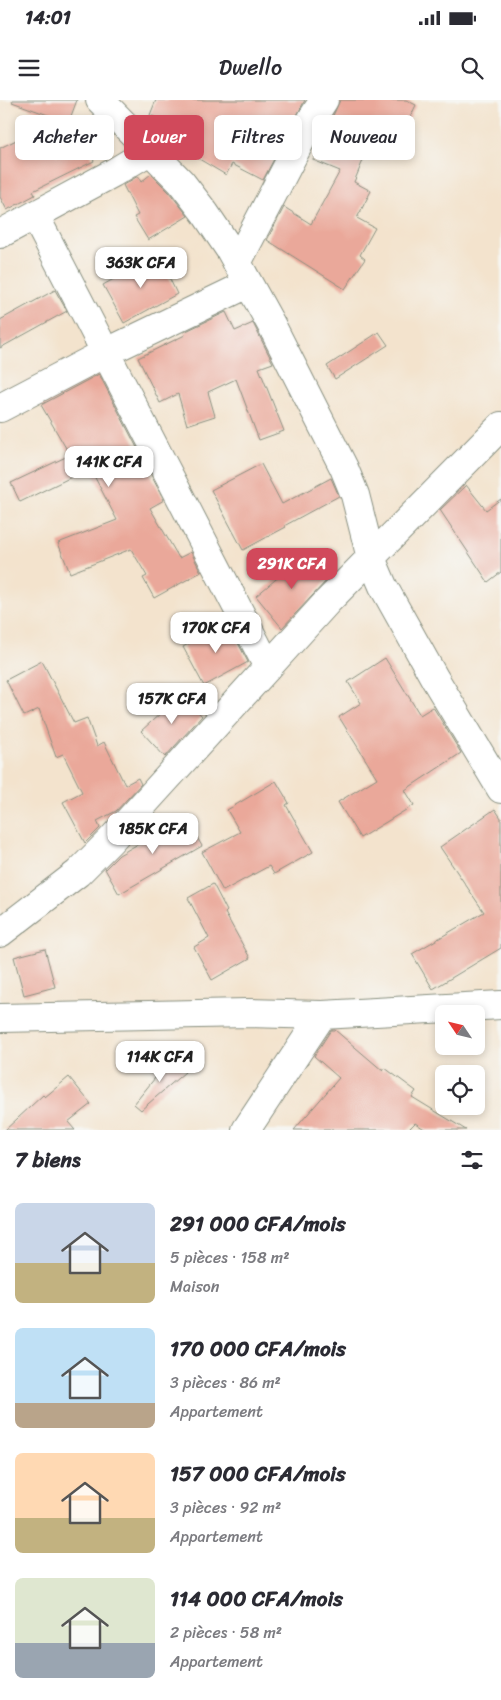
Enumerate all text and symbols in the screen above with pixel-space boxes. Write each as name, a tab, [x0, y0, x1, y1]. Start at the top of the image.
text: 14:01	[25, 1, 71, 34]
text: Dwello	[219, 48, 282, 87]
icon: menu	[15, 54, 43, 82]
icon: search	[458, 54, 486, 82]
chip: Acheter	[15, 115, 114, 160]
chip: Louer	[124, 115, 204, 160]
chip: Filtres	[214, 115, 302, 160]
chip: Nouveau	[312, 115, 415, 160]
pin: 363K CFA	[89, 246, 193, 289]
text: 363K CFA	[106, 248, 176, 277]
pin: 141K CFA	[57, 446, 161, 488]
text: 141K CFA	[76, 447, 142, 476]
pin: 291K CFA	[240, 548, 344, 590]
text: 291K CFA	[257, 549, 327, 578]
pin: 170K CFA	[164, 612, 268, 654]
text: 170K CFA	[181, 613, 251, 642]
pin: 157K CFA	[120, 682, 224, 725]
text: 157K CFA	[138, 684, 206, 713]
pin: 185K CFA	[101, 812, 205, 855]
text: 185K CFA	[118, 814, 188, 843]
north arrow	[435, 1005, 485, 1055]
map controls	[435, 1005, 485, 1115]
pin: 114K CFA	[108, 1040, 212, 1083]
text: 114K CFA	[127, 1042, 193, 1071]
button: locate	[435, 1065, 485, 1115]
text: 7 biens	[15, 1141, 81, 1179]
icon: filters	[458, 1146, 486, 1174]
text: 291 000 CFA/mois	[170, 1205, 346, 1243]
icon: home	[55, 1223, 115, 1283]
text: 5 pièces · 158 m²	[170, 1243, 289, 1272]
text: Maison	[170, 1272, 219, 1301]
text: 170 000 CFA/mois	[170, 1330, 346, 1368]
icon: home	[55, 1348, 115, 1408]
text: 3 pièces · 86 m²	[170, 1368, 281, 1397]
text: Appartement	[170, 1397, 263, 1426]
text: 157 000 CFA/mois	[170, 1455, 346, 1493]
icon: home	[55, 1473, 115, 1533]
text: 3 pièces · 92 m²	[170, 1493, 281, 1522]
text: Appartement	[170, 1522, 263, 1551]
text: 114 000 CFA/mois	[170, 1580, 343, 1618]
icon: home	[55, 1598, 115, 1658]
text: 2 pièces · 58 m²	[170, 1618, 282, 1647]
text: Appartement	[170, 1647, 263, 1676]

